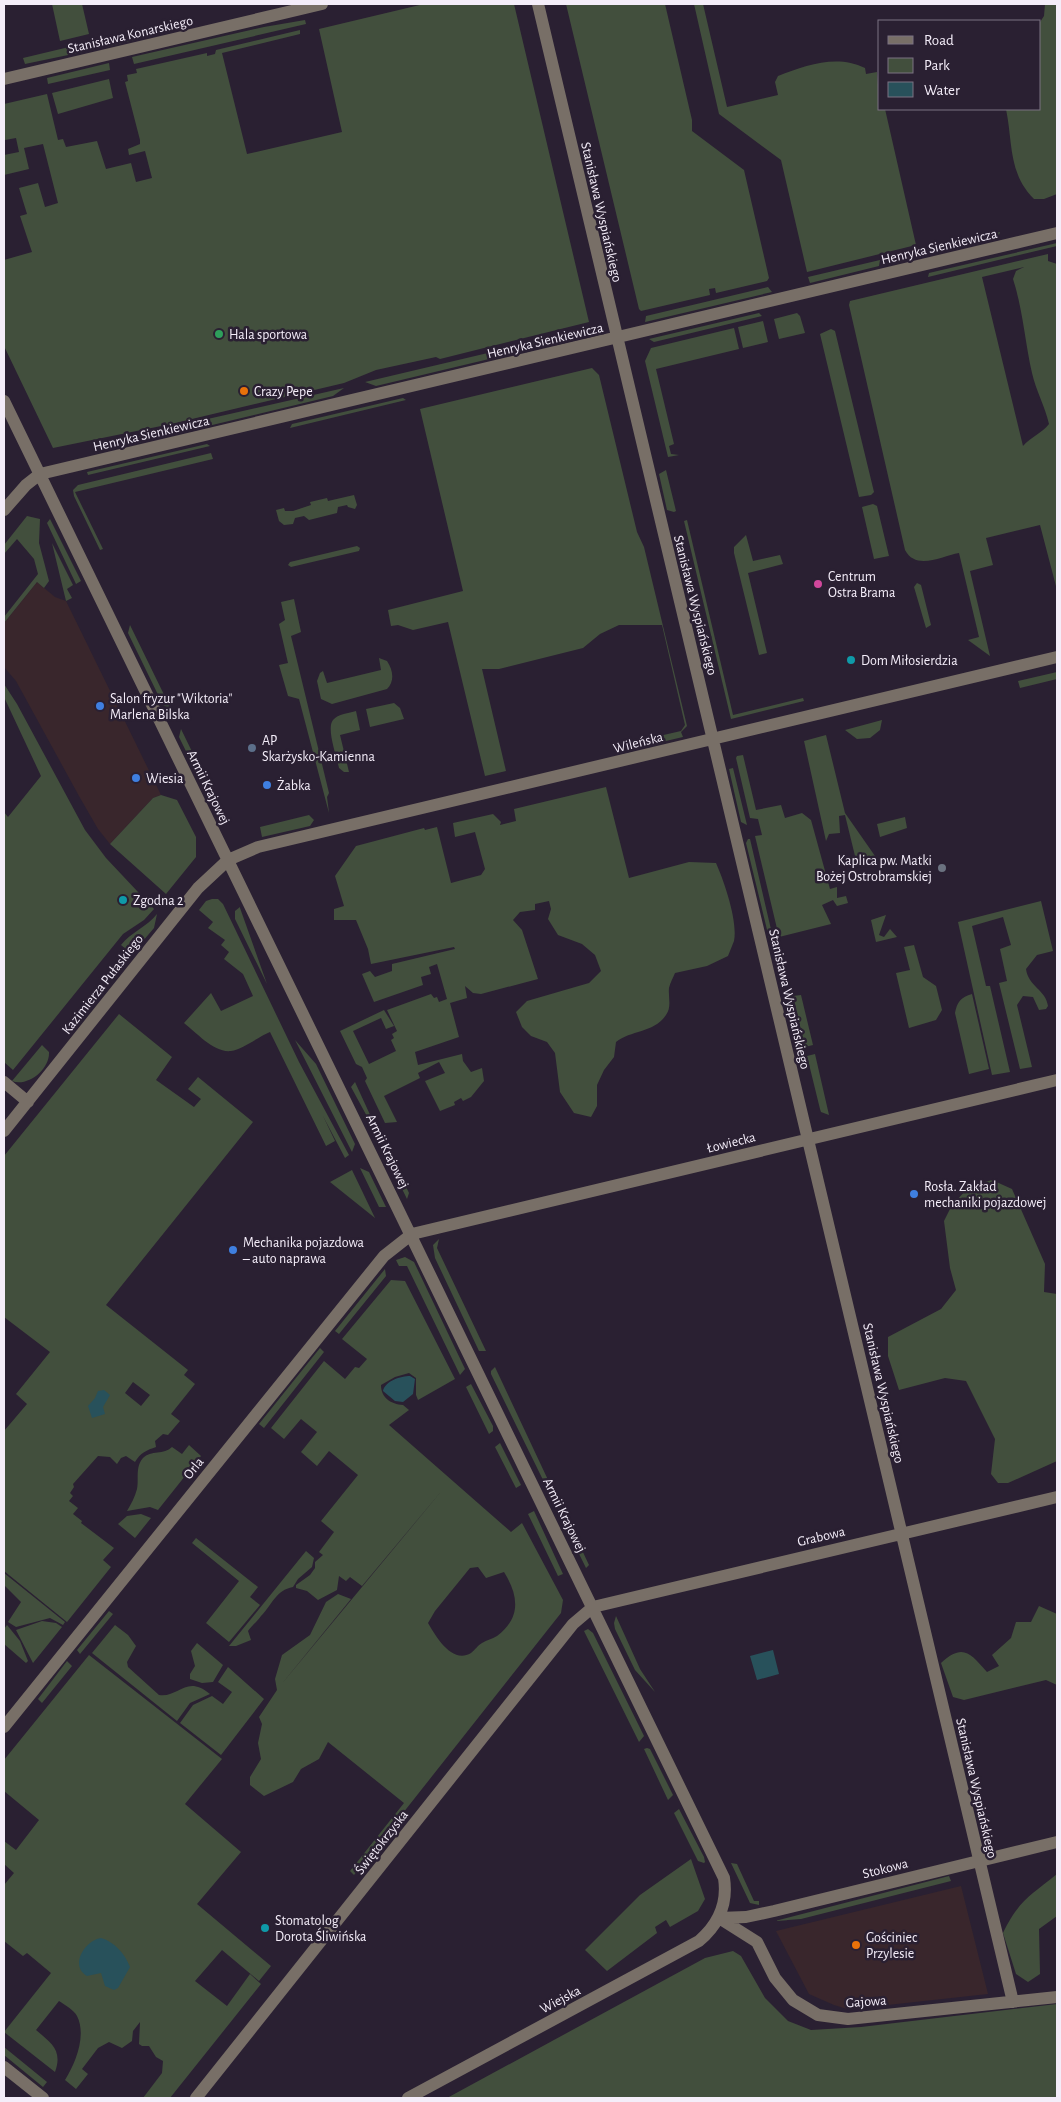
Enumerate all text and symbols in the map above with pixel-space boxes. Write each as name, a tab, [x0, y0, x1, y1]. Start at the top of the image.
street label: Stanisława Konarskiego	[66, 14, 194, 56]
legend	[878, 20, 1041, 110]
text: Road	[924, 33, 954, 48]
text: Park	[924, 58, 950, 73]
text: Water	[924, 83, 960, 98]
street label: Stanisława Wyspiańskiego	[578, 141, 624, 284]
street label: Henryka Sienkiewicza	[880, 227, 999, 267]
street label: Henryka Sienkiewicza	[486, 321, 605, 361]
marker: Hala sportowa	[213, 328, 225, 340]
place label: Hala sportowa	[229, 328, 308, 342]
marker: Crazy Pepe	[238, 385, 250, 397]
place label: Crazy Pepe	[254, 385, 313, 399]
street label: Henryka Sienkiewicza	[92, 414, 211, 454]
street label: Stanisława Wyspiańskiego	[671, 534, 719, 677]
place label: Centrum Ostra Brama	[828, 570, 896, 600]
marker: Centrum Ostra Brama	[812, 578, 824, 590]
marker: Dom Miłosierdzia	[845, 654, 857, 666]
place label: Dom Miłosierdzia	[861, 654, 958, 668]
place label: Salon fryzur "Wiktoria" Marlena Bilska	[110, 692, 232, 722]
marker: Salon fryzur "Wiktoria" Marlena Bilska	[94, 700, 106, 712]
street label: Wileńska	[612, 730, 665, 756]
place label: AP Skarżysko-Kamienna	[262, 734, 375, 764]
marker: AP Skarżysko-Kamienna	[246, 742, 258, 754]
street label: Armii Krajowej	[184, 748, 232, 827]
marker: Wiesia	[130, 772, 142, 784]
place label: Wiesia	[146, 772, 184, 786]
place label: Żabka	[277, 776, 311, 793]
marker: Żabka	[261, 779, 273, 791]
place label: Kaplica pw. Matki Bożej Ostrobramskiej	[816, 854, 932, 884]
marker: Kaplica pw. Matki Bożej Ostrobramskiej	[936, 862, 948, 874]
marker: Zgodna 2	[117, 894, 129, 906]
place label: Zgodna 2	[133, 894, 183, 908]
street label: Stanisława Wyspiańskiego	[766, 928, 812, 1071]
street label: Kazimierza Pułaskiego	[60, 932, 146, 1037]
street label: Armii Krajowej	[363, 1112, 411, 1191]
street label: Łowiecka	[705, 1130, 758, 1156]
place label: Rosła. Zakład mechaniki pojazdowej	[924, 1180, 1046, 1210]
marker: Rosła. Zakład mechaniki pojazdowej	[908, 1188, 920, 1200]
place label: Mechanika pojazdowa – auto naprawa	[242, 1236, 365, 1266]
marker: Mechanika pojazdowa – auto naprawa	[227, 1244, 239, 1256]
street label: Stanisława Wyspiańskiego	[860, 1322, 906, 1465]
street label: Orla	[181, 1455, 207, 1482]
street label: Armii Krajowej	[540, 1476, 588, 1555]
street label: Grabowa	[796, 1525, 847, 1549]
street label: Stanisława Wyspiańskiego	[953, 1717, 999, 1860]
street label: Świętokrzyska	[350, 1806, 411, 1877]
street label: Stokowa	[861, 1856, 910, 1881]
place label: Stomatolog Dorota Śliwińska	[275, 1914, 367, 1944]
marker: Stomatolog Dorota Śliwińska	[259, 1922, 271, 1934]
place label: Gościniec Przylesie	[866, 1931, 918, 1961]
marker: Gościniec Przylesie	[850, 1939, 862, 1951]
street label: Wiejska	[538, 1983, 584, 2016]
street label: Gajowa	[845, 1994, 887, 2010]

